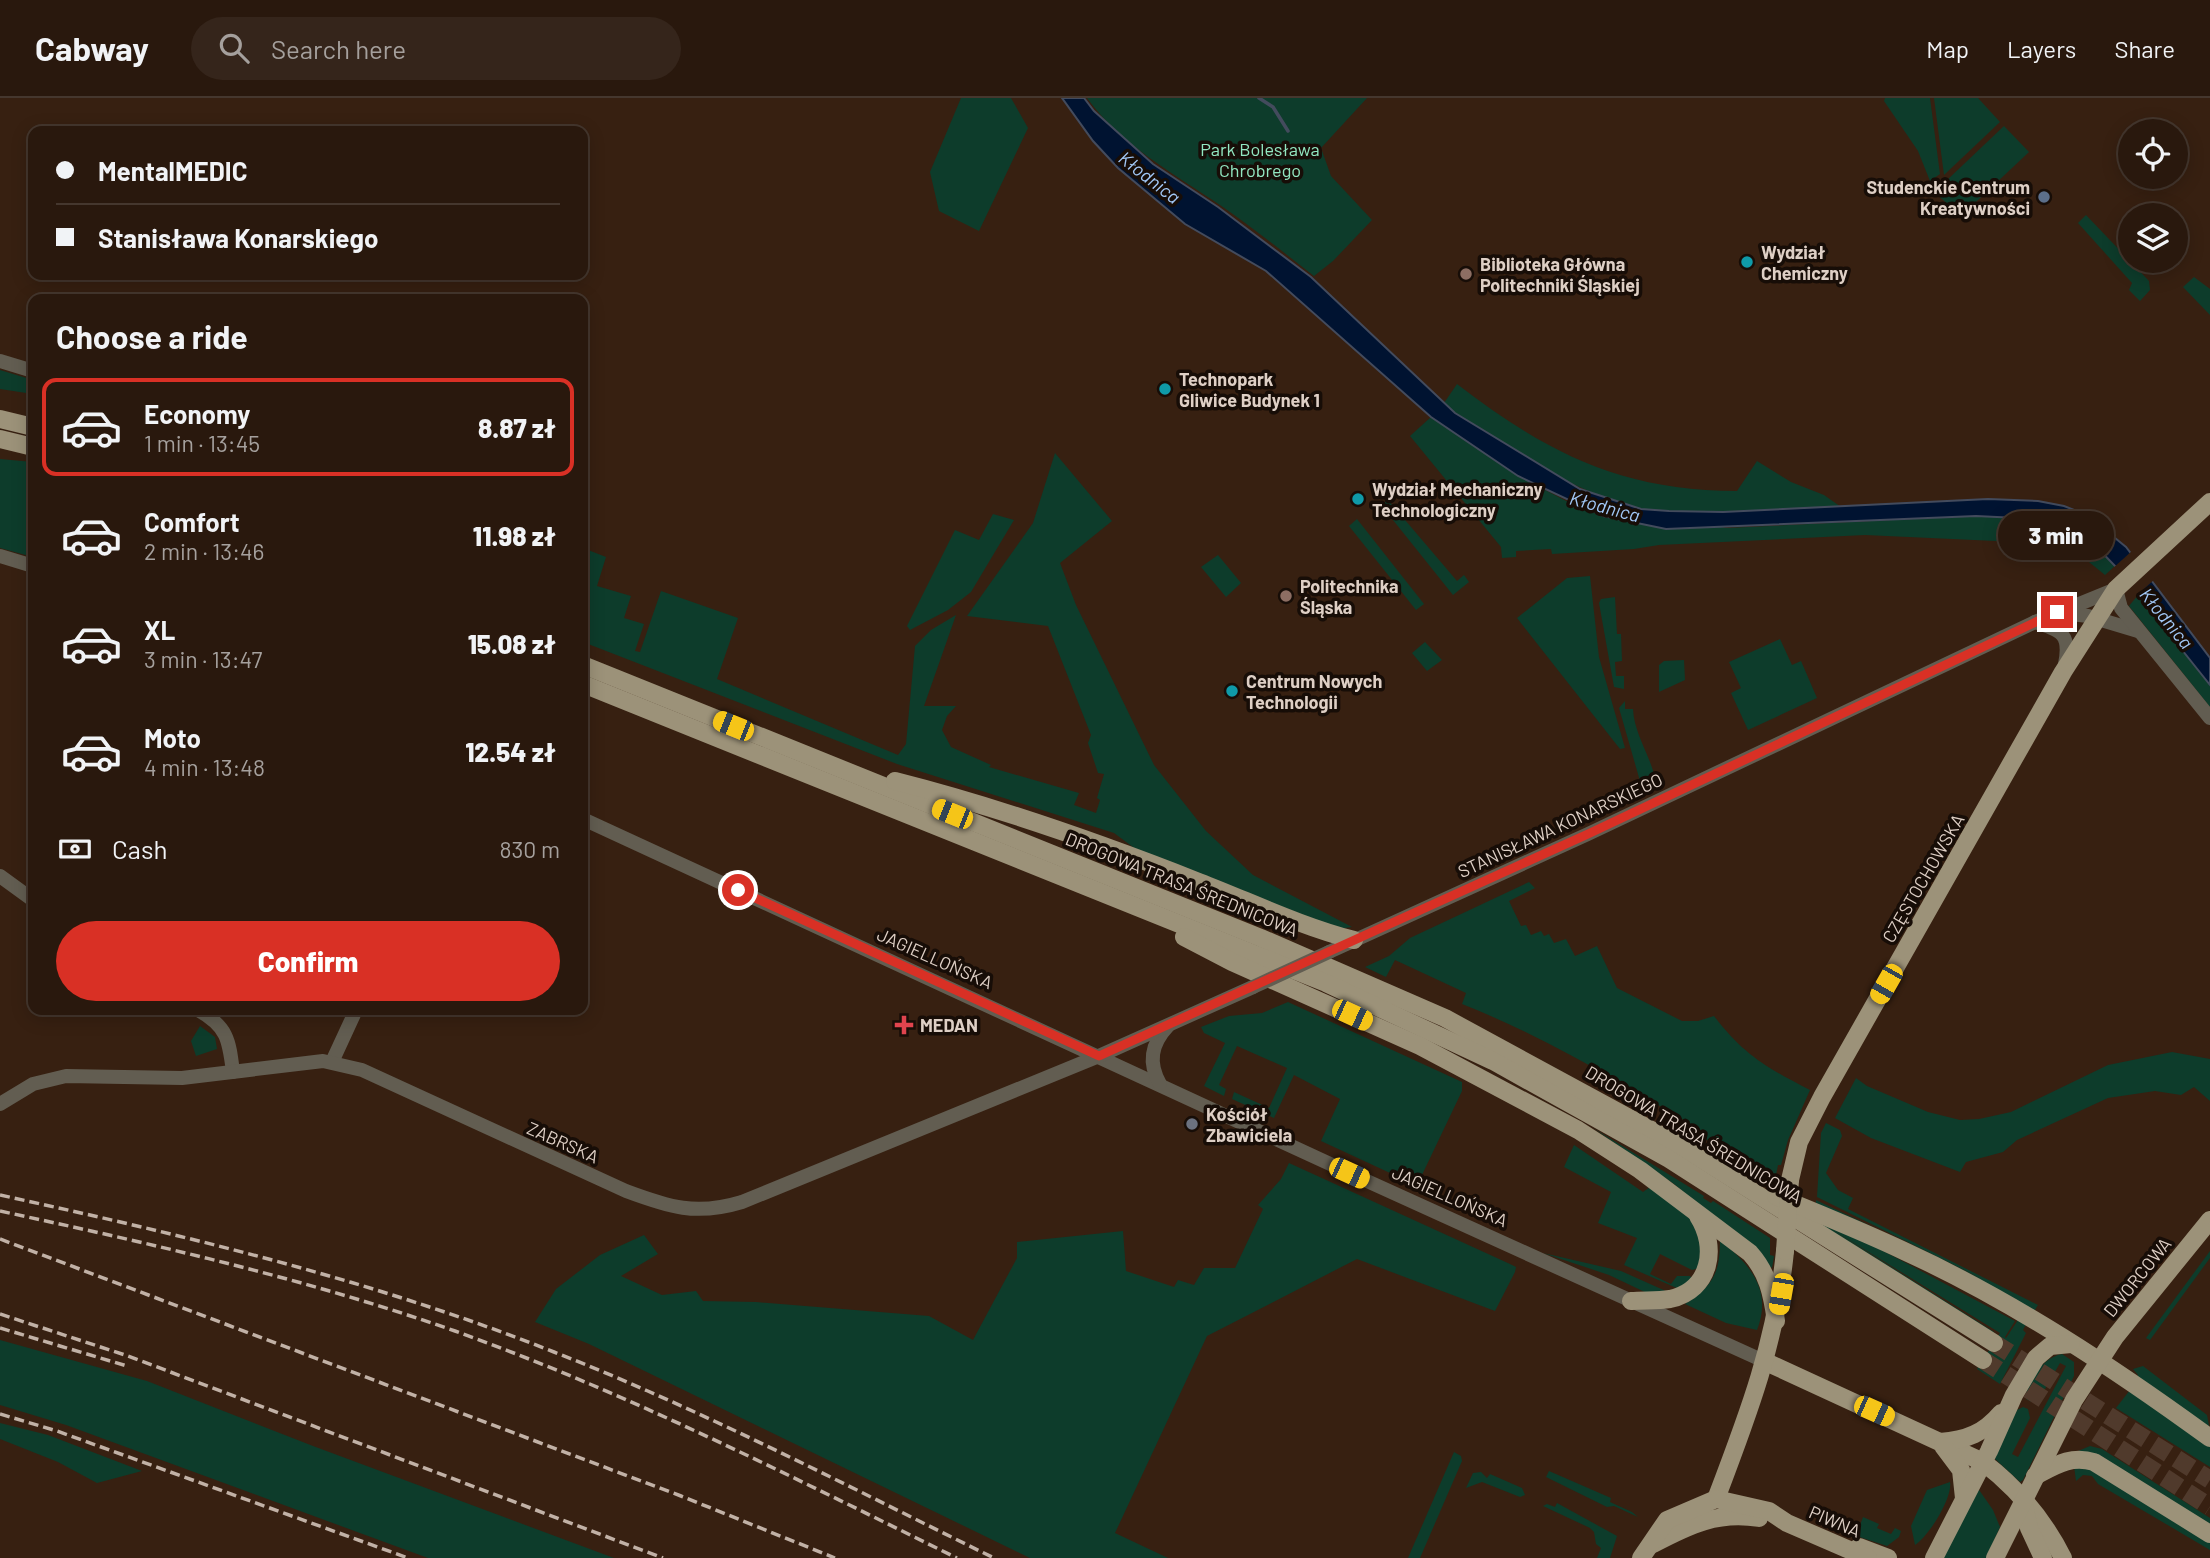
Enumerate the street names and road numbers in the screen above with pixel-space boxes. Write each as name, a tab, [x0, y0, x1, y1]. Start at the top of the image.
street label: STANISŁAWA KONARSKIEGO	[1454, 768, 1666, 882]
street label: CZĘSTOCHOWSKA	[1877, 810, 1969, 946]
street label: DROGOWA TRASA ŚREDNICOWA	[1063, 827, 1302, 941]
street label: JAGIELLOŃSKA	[874, 923, 996, 993]
street label: DROGOWA TRASA ŚREDNICOWA	[1582, 1061, 1806, 1208]
street label: ZABRSKA	[524, 1116, 602, 1168]
street label: JAGIELLOŃSKA	[1389, 1161, 1511, 1231]
street label: DWORCOWA	[2098, 1233, 2176, 1321]
street label: PIWNA	[1806, 1500, 1864, 1542]

